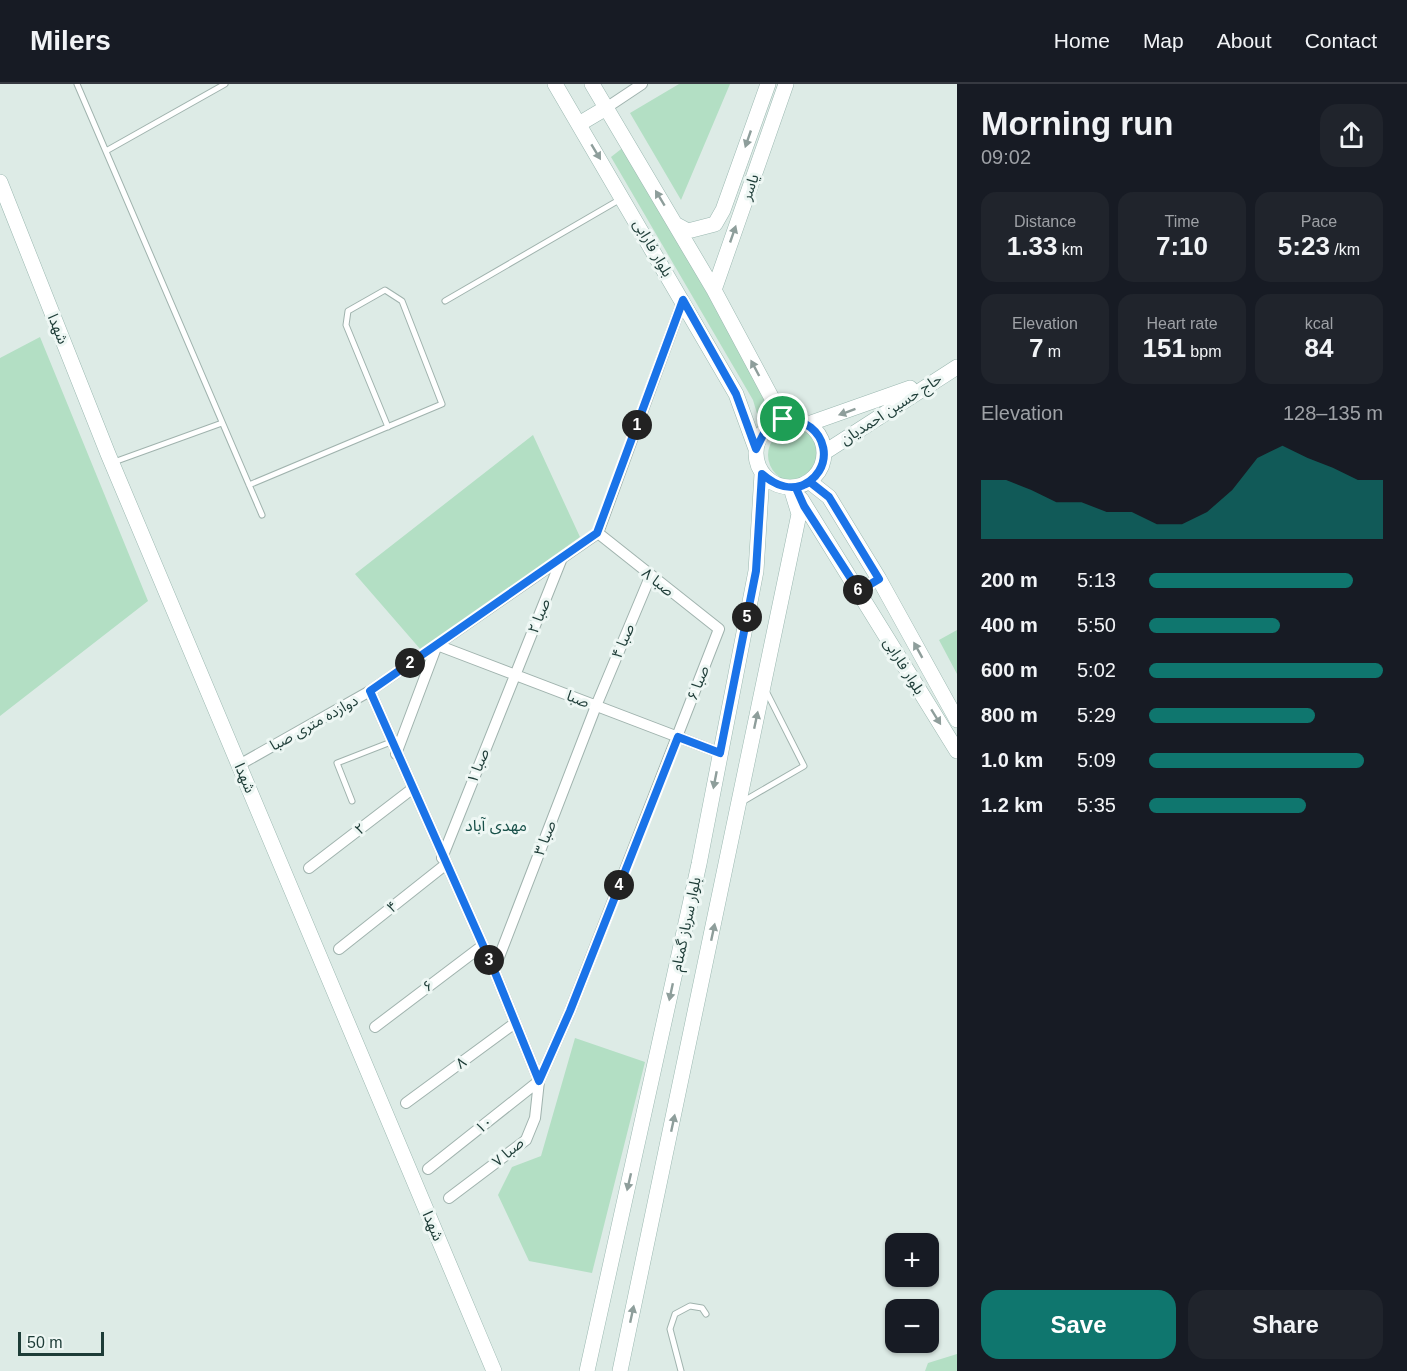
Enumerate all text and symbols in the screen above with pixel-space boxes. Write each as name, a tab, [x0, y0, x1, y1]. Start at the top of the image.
text: Milers	[30, 25, 111, 56]
text: Home	[1054, 29, 1110, 52]
text: Map	[1143, 29, 1184, 52]
text: About	[1217, 29, 1272, 52]
text: Contact	[1305, 29, 1377, 52]
button: share	[1320, 104, 1383, 167]
text: Morning run	[981, 105, 1173, 142]
one-way arrow	[743, 130, 753, 148]
one-way arrow	[591, 144, 602, 160]
text: 09:02	[981, 146, 1031, 168]
street label: یاسر	[737, 172, 763, 203]
one-way arrow	[654, 190, 665, 206]
text: Distance	[1014, 213, 1076, 230]
text: Time	[1165, 213, 1199, 230]
text: Pace	[1301, 213, 1337, 230]
street label: بلوار فارابی	[629, 216, 677, 280]
one-way arrow	[729, 225, 739, 243]
text: 1.33	[1007, 231, 1057, 261]
text: 7:10	[1156, 231, 1208, 261]
text: 5:23	[1278, 231, 1330, 261]
text: km	[1057, 241, 1083, 258]
text: /km	[1330, 241, 1360, 258]
street label: شهدا	[44, 311, 72, 347]
text: Elevation	[1012, 315, 1078, 332]
text: Heart rate	[1146, 315, 1218, 332]
text: kcal	[1305, 315, 1333, 332]
text: 7	[1029, 333, 1043, 363]
text: 151	[1143, 333, 1186, 363]
text: 84	[1305, 333, 1333, 363]
text: m	[1043, 343, 1061, 360]
text: bpm	[1186, 343, 1221, 360]
one-way arrow	[750, 359, 760, 376]
street label: حاج حسین احمدیان	[837, 369, 947, 451]
pin	[757, 393, 808, 444]
icon: arrive	[766, 402, 799, 435]
text: Elevation	[981, 402, 1063, 424]
text: 128–135 m	[1283, 402, 1383, 424]
one-way arrow	[837, 408, 855, 418]
pin: 1	[622, 410, 652, 440]
text: 1	[633, 416, 641, 433]
street label: صبا ۸	[639, 564, 678, 599]
text: 200 m	[981, 569, 1038, 591]
text: 5:13	[1077, 569, 1116, 591]
pin: 6	[843, 575, 873, 605]
text: 6	[854, 581, 862, 598]
street label: صبا ۲	[524, 596, 553, 636]
pin: 5	[732, 602, 762, 632]
text: 5	[743, 608, 751, 625]
text: 400 m	[981, 614, 1038, 636]
text: 5:50	[1077, 614, 1116, 636]
street label: صبا ۴	[608, 621, 637, 661]
street label: بلوار فارابی	[879, 634, 929, 698]
one-way arrow	[913, 641, 923, 658]
pin: 2	[395, 648, 425, 678]
text: 2	[406, 654, 414, 671]
text: 600 m	[981, 659, 1038, 681]
text: 5:02	[1077, 659, 1116, 681]
street label: صبا ۶	[683, 663, 712, 703]
street label: صبا	[564, 686, 592, 711]
street label: دوازده متری صبا	[267, 691, 361, 755]
text: 800 m	[981, 704, 1038, 726]
text: 5:29	[1077, 704, 1116, 726]
one-way arrow	[930, 708, 941, 725]
one-way arrow	[752, 711, 761, 730]
street label: صبا ۱	[463, 746, 492, 786]
text: 1.0 km	[981, 749, 1043, 771]
text: 5:09	[1077, 749, 1116, 771]
street label: شهدا	[231, 760, 259, 796]
one-way arrow	[710, 771, 719, 790]
text: 1.2 km	[981, 794, 1043, 816]
text: 5:35	[1077, 794, 1116, 816]
district label: مهدی آباد	[465, 817, 527, 835]
street label: صبا ۳	[530, 818, 559, 858]
street label: ۲	[351, 819, 368, 838]
pin: 4	[604, 870, 634, 900]
street label: بلوار سرباز گمنام	[667, 875, 707, 973]
text: 4	[615, 876, 623, 893]
street label: ۴	[383, 897, 400, 916]
one-way arrow	[709, 922, 718, 941]
pin: 3	[474, 945, 504, 975]
text: 3	[485, 951, 493, 968]
street label: ۶	[419, 976, 436, 995]
one-way arrow	[666, 983, 675, 1002]
street label: ۸	[452, 1053, 470, 1072]
street label: ۱۰	[472, 1113, 496, 1137]
one-way arrow	[668, 1114, 678, 1132]
street label: صبا ۷	[488, 1134, 527, 1170]
one-way arrow	[624, 1173, 634, 1192]
street label: شهدا	[419, 1208, 447, 1244]
map controls	[885, 1233, 939, 1353]
button: +	[885, 1233, 939, 1287]
button: Save	[981, 1290, 1176, 1359]
button: Share	[1188, 1290, 1383, 1359]
button: −	[885, 1299, 939, 1353]
one-way arrow	[628, 1304, 638, 1323]
scale bar	[18, 1329, 104, 1356]
text: 50 m	[27, 1334, 63, 1351]

